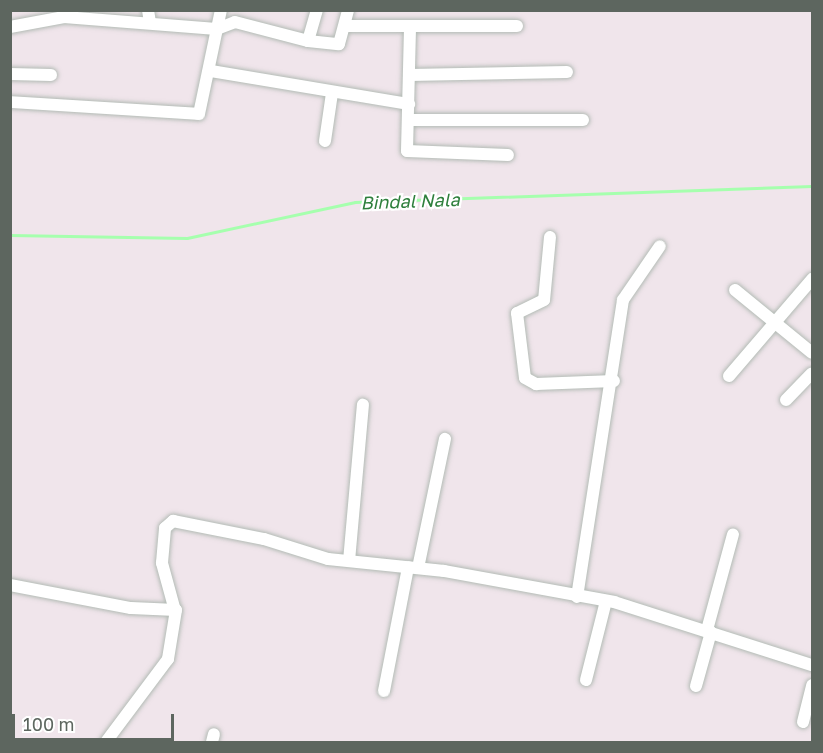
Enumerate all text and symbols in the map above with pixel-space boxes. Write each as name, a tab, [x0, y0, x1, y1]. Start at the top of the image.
water label: Bindal Nala	[360, 188, 460, 214]
scale bar	[15, 702, 177, 740]
text: 100 m	[23, 713, 74, 735]

